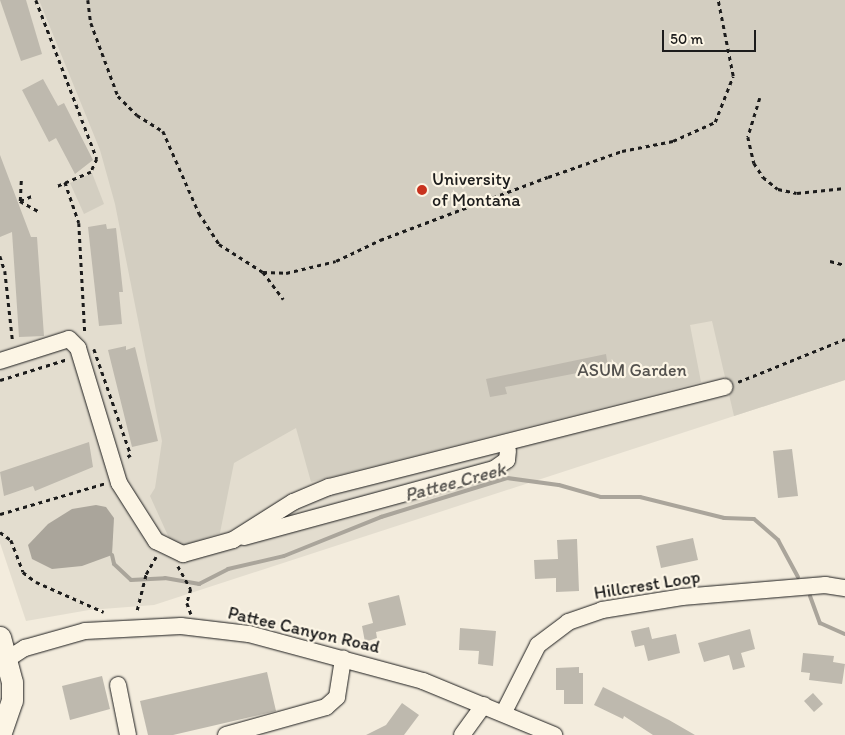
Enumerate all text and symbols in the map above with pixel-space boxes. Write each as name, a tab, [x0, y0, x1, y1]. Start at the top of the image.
scale bar	[665, 20, 759, 52]
text: 50 m	[670, 30, 703, 48]
place label: University of Montana	[432, 169, 521, 212]
marker: University of Montana	[416, 184, 428, 196]
park label: ASUM Garden	[577, 359, 687, 381]
water label: Pattee Creek	[402, 458, 508, 506]
street label: Hillcrest Loop	[592, 566, 702, 604]
street label: Pattee Canyon Road	[226, 602, 382, 658]

